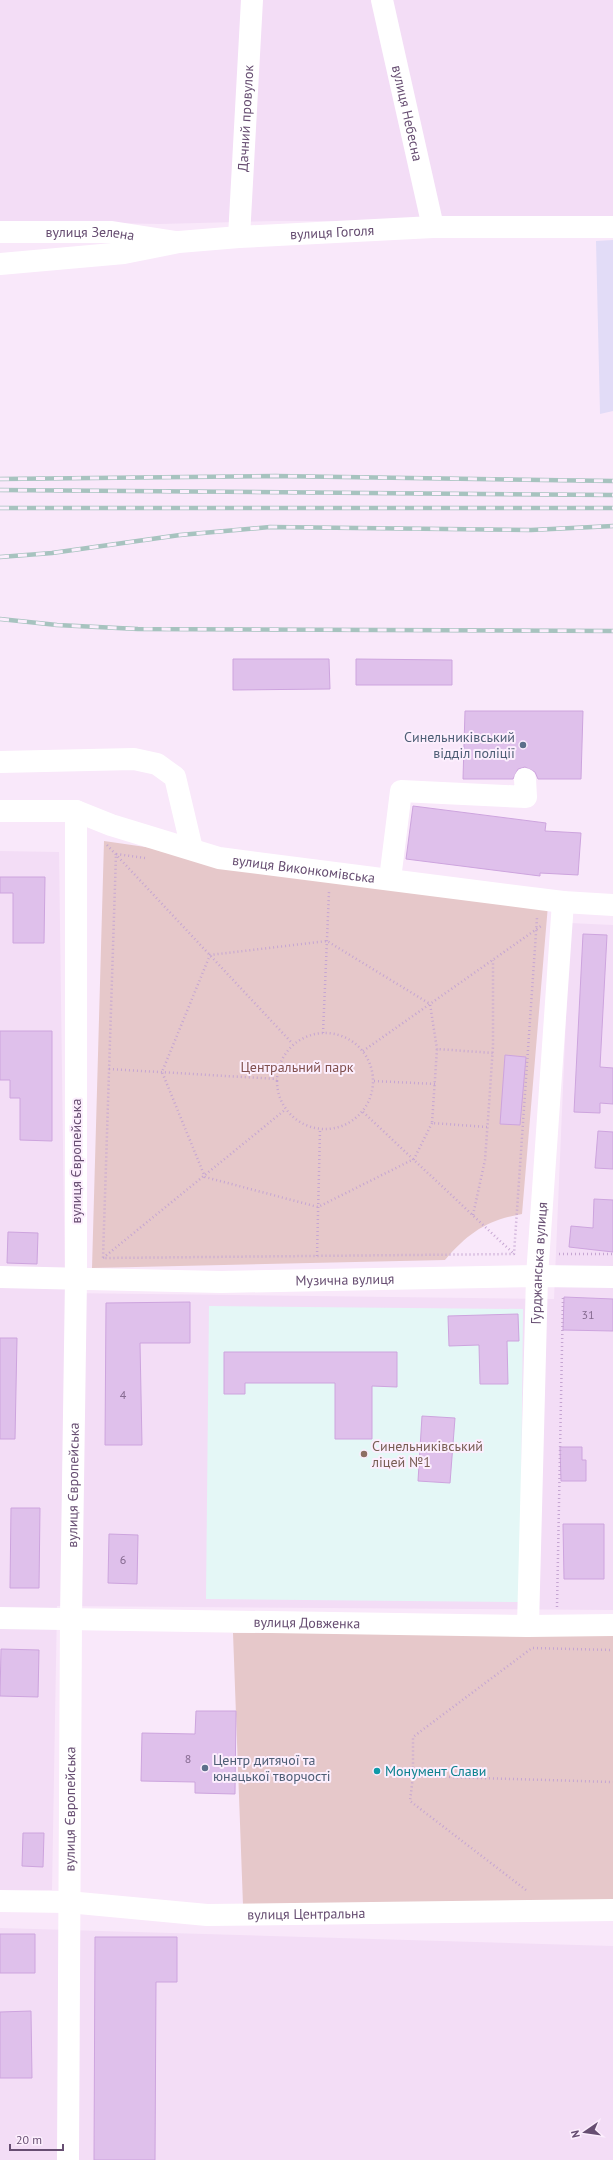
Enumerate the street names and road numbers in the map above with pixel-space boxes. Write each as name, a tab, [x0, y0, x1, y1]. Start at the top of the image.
street label: вулиця Небесна	[388, 63, 427, 163]
street label: Дачний провулок	[234, 64, 257, 172]
street label: вулиця Гоголя	[289, 221, 375, 243]
street label: вулиця Зелена	[45, 223, 136, 244]
street label: вулиця Виконкомівська	[231, 851, 376, 887]
street label: вулиця Європейська	[67, 1098, 85, 1223]
street label: Гурджанська вулиця	[527, 1201, 551, 1325]
street label: Музична вулиця	[295, 1270, 395, 1290]
street label: вулиця Європейська	[63, 1422, 83, 1548]
street label: вулиця Довженка	[253, 1613, 361, 1632]
street label: вулиця Європейська	[61, 1746, 79, 1872]
street label: вулиця Центральна	[247, 1904, 366, 1924]

